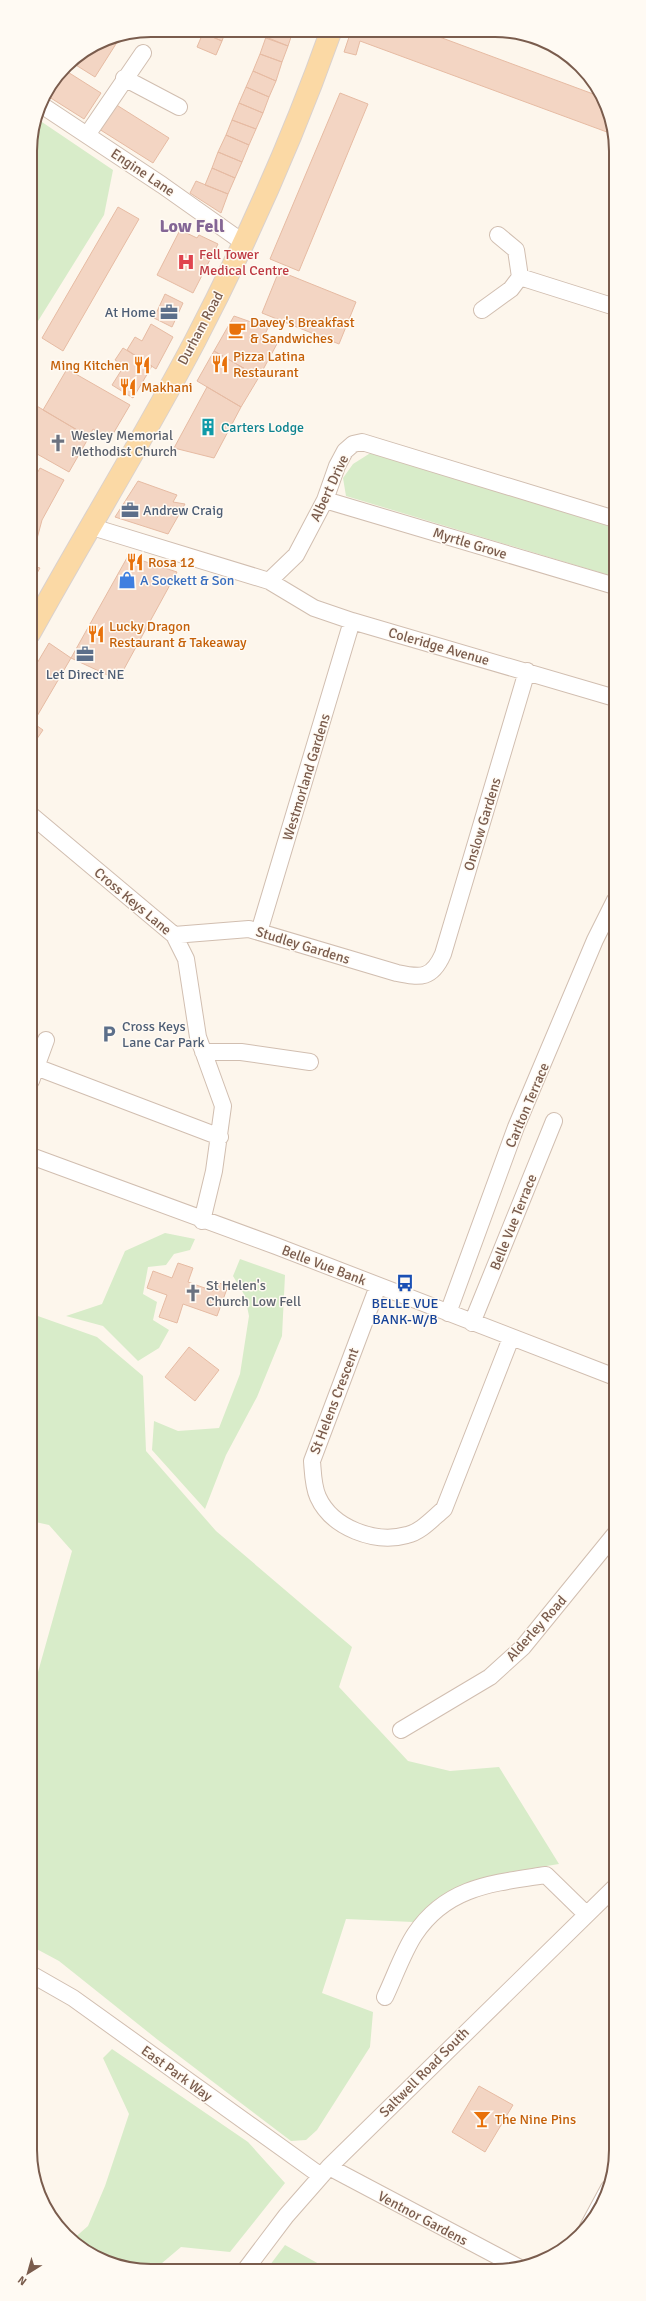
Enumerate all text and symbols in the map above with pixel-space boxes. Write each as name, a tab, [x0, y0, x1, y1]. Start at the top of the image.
street label: Engine Lane	[108, 145, 178, 200]
district label: Low Fell	[159, 215, 225, 237]
place label: Fell Tower Medical Centre	[199, 246, 289, 279]
hospital icon: Fell Tower Medical Centre	[176, 252, 196, 272]
street label: Durham Road	[174, 289, 227, 368]
office icon: At Home	[159, 302, 179, 322]
place label: At Home	[105, 304, 156, 321]
place label: Davey's Breakfast & Sandwiches	[250, 314, 355, 347]
cafe icon: Davey's Breakfast & Sandwiches	[227, 320, 247, 340]
place label: Pizza Latina Restaurant	[233, 348, 305, 381]
restaurant icon: Pizza Latina Restaurant	[210, 354, 230, 374]
restaurant icon: Ming Kitchen	[132, 355, 152, 375]
place label: Ming Kitchen	[50, 357, 129, 374]
restaurant icon: Makhani	[118, 377, 138, 397]
place label: Makhani	[141, 379, 193, 396]
building icon: Carters Lodge	[198, 417, 218, 437]
place label: Carters Lodge	[221, 419, 304, 436]
place label: Wesley Memorial Methodist Church	[71, 427, 177, 460]
church icon: Wesley Memorial Methodist Church	[48, 433, 68, 453]
street label: Albert Drive	[307, 452, 352, 524]
office icon: Andrew Craig	[120, 500, 140, 520]
place label: Andrew Craig	[143, 502, 223, 519]
street label: Myrtle Grove	[431, 524, 509, 563]
restaurant icon: Rosa 12	[125, 552, 145, 572]
place label: Rosa 12	[148, 554, 195, 571]
shop icon: A Sockett & Son	[117, 570, 137, 590]
place label: A Sockett & Son	[140, 572, 234, 589]
place label: Lucky Dragon Restaurant & Takeaway	[109, 618, 247, 651]
restaurant icon: Lucky Dragon Restaurant & Takeaway	[86, 624, 106, 644]
street label: Coleridge Avenue	[386, 624, 491, 669]
office icon: Let Direct NE	[75, 644, 95, 664]
place label: Let Direct NE	[46, 666, 124, 683]
street label: Westmorland Gardens	[279, 712, 334, 843]
street label: Onslow Gardens	[460, 775, 505, 873]
street label: Cross Keys Lane	[91, 864, 175, 939]
street label: Studley Gardens	[254, 923, 352, 968]
place label: Cross Keys Lane Car Park	[122, 1018, 205, 1051]
parking icon: Cross Keys Lane Car Park	[99, 1024, 119, 1044]
street label: Carlton Terrace	[502, 1060, 553, 1150]
street label: Belle Vue Terrace	[486, 1172, 541, 1273]
street label: Belle Vue Bank	[279, 1242, 368, 1289]
bus stop icon: BELLE VUE BANK-W/B	[395, 1273, 415, 1293]
place label: St Helen's Church Low Fell	[206, 1277, 301, 1310]
church icon: St Helen's Church Low Fell	[183, 1283, 203, 1303]
place label: BELLE VUE BANK-W/B	[371, 1295, 439, 1328]
street label: St Helens Crescent	[306, 1345, 363, 1457]
street label: Alderley Road	[502, 1592, 570, 1665]
street label: Saltwell Road South	[376, 2024, 473, 2121]
street label: East Park Way	[138, 2042, 216, 2105]
bar icon: The Nine Pins	[472, 2109, 492, 2129]
place label: The Nine Pins	[495, 2111, 576, 2128]
street label: Ventnor Gardens	[375, 2188, 471, 2249]
north arrow	[8, 2253, 48, 2293]
text: N	[15, 2273, 29, 2288]

